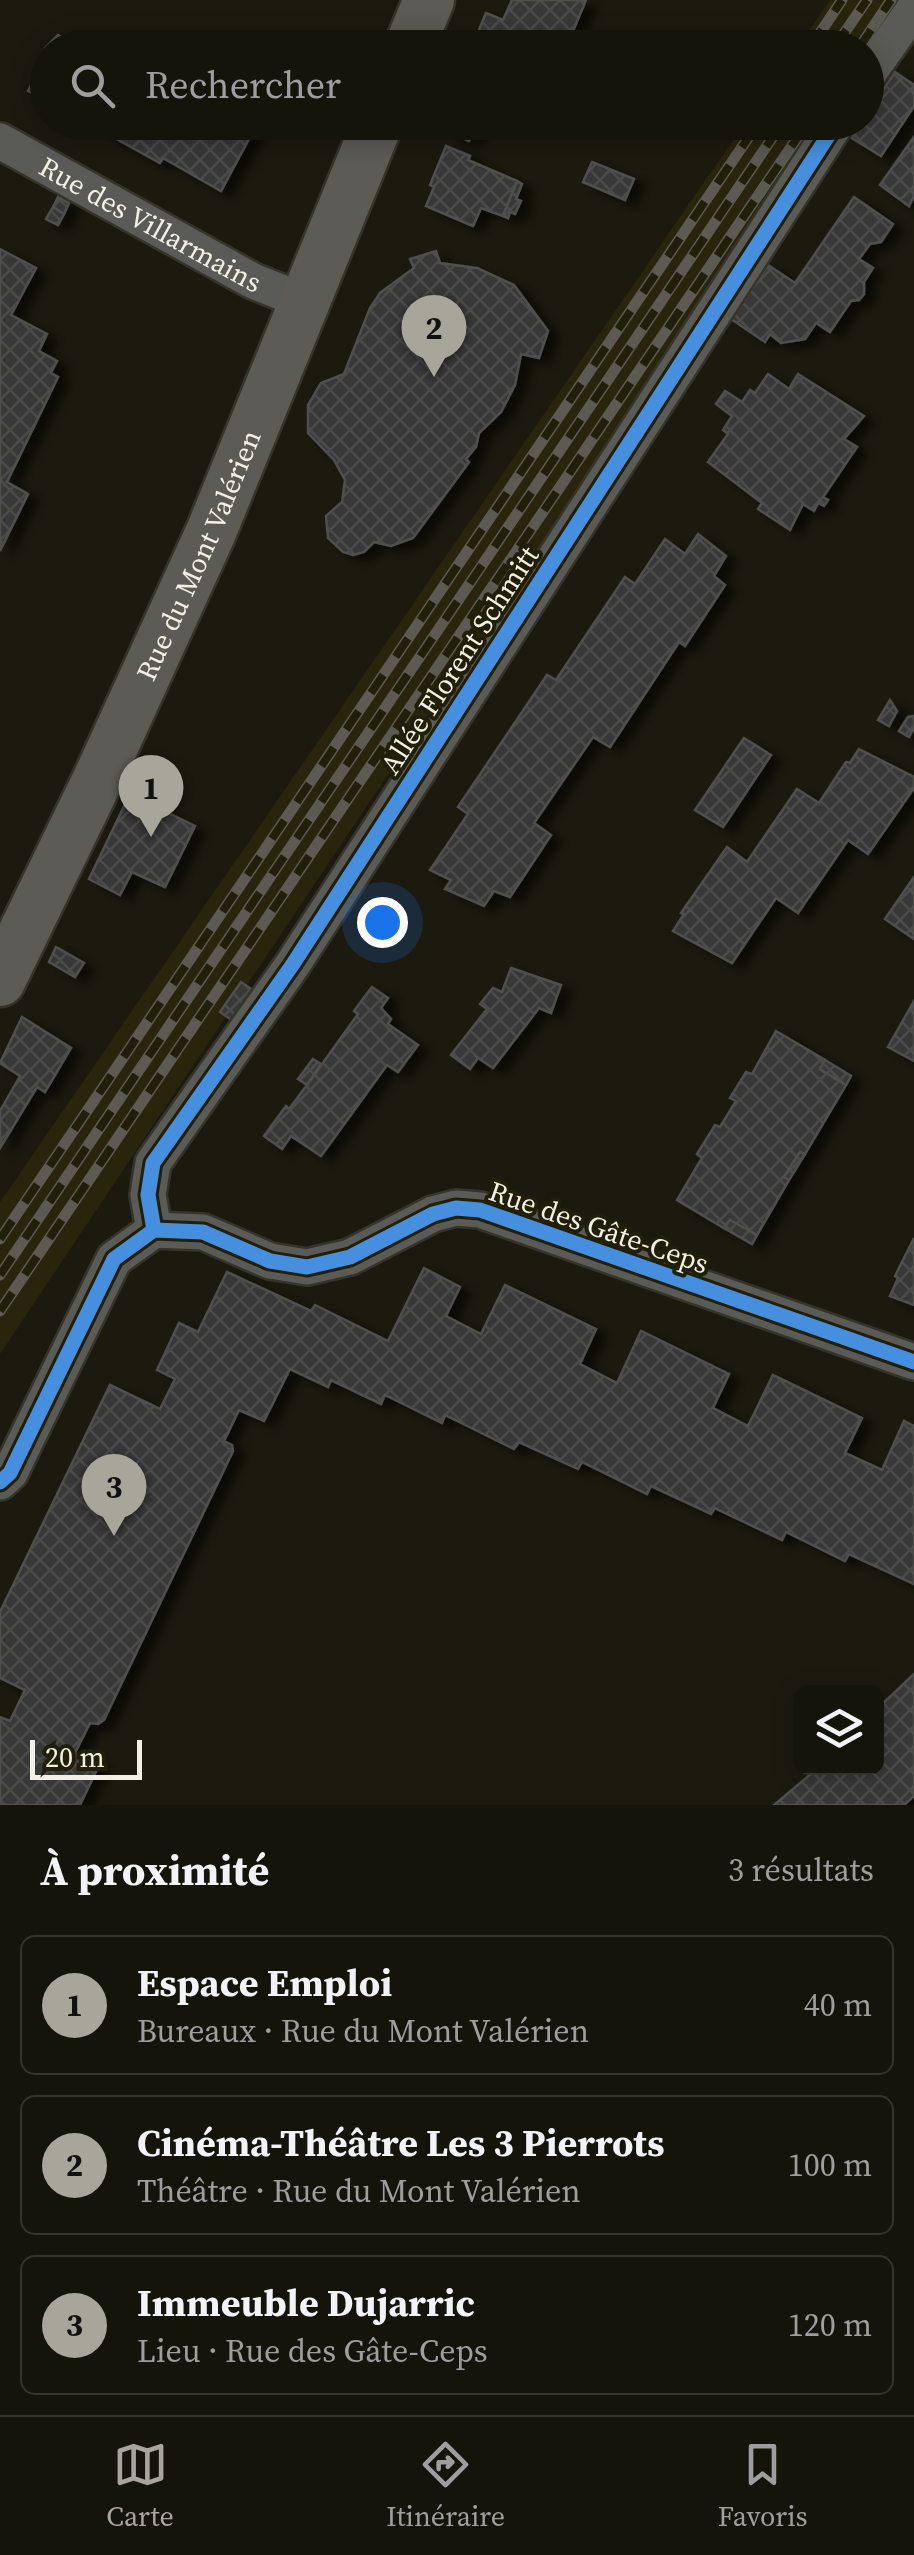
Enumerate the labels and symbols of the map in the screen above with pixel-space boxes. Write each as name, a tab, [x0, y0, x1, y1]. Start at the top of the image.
street label: Rue des Villarmains	[33, 147, 267, 301]
pin: 2	[402, 294, 466, 377]
street label: Rue du Mont Valérien	[127, 424, 270, 686]
street label: Allée Florent Schmitt	[371, 538, 548, 782]
pin: 1	[118, 754, 184, 837]
your location	[357, 897, 408, 948]
street label: Rue des Gâte-Ceps	[484, 1172, 714, 1282]
pin: 3	[82, 1454, 146, 1536]
scale bar	[30, 1735, 142, 1780]

